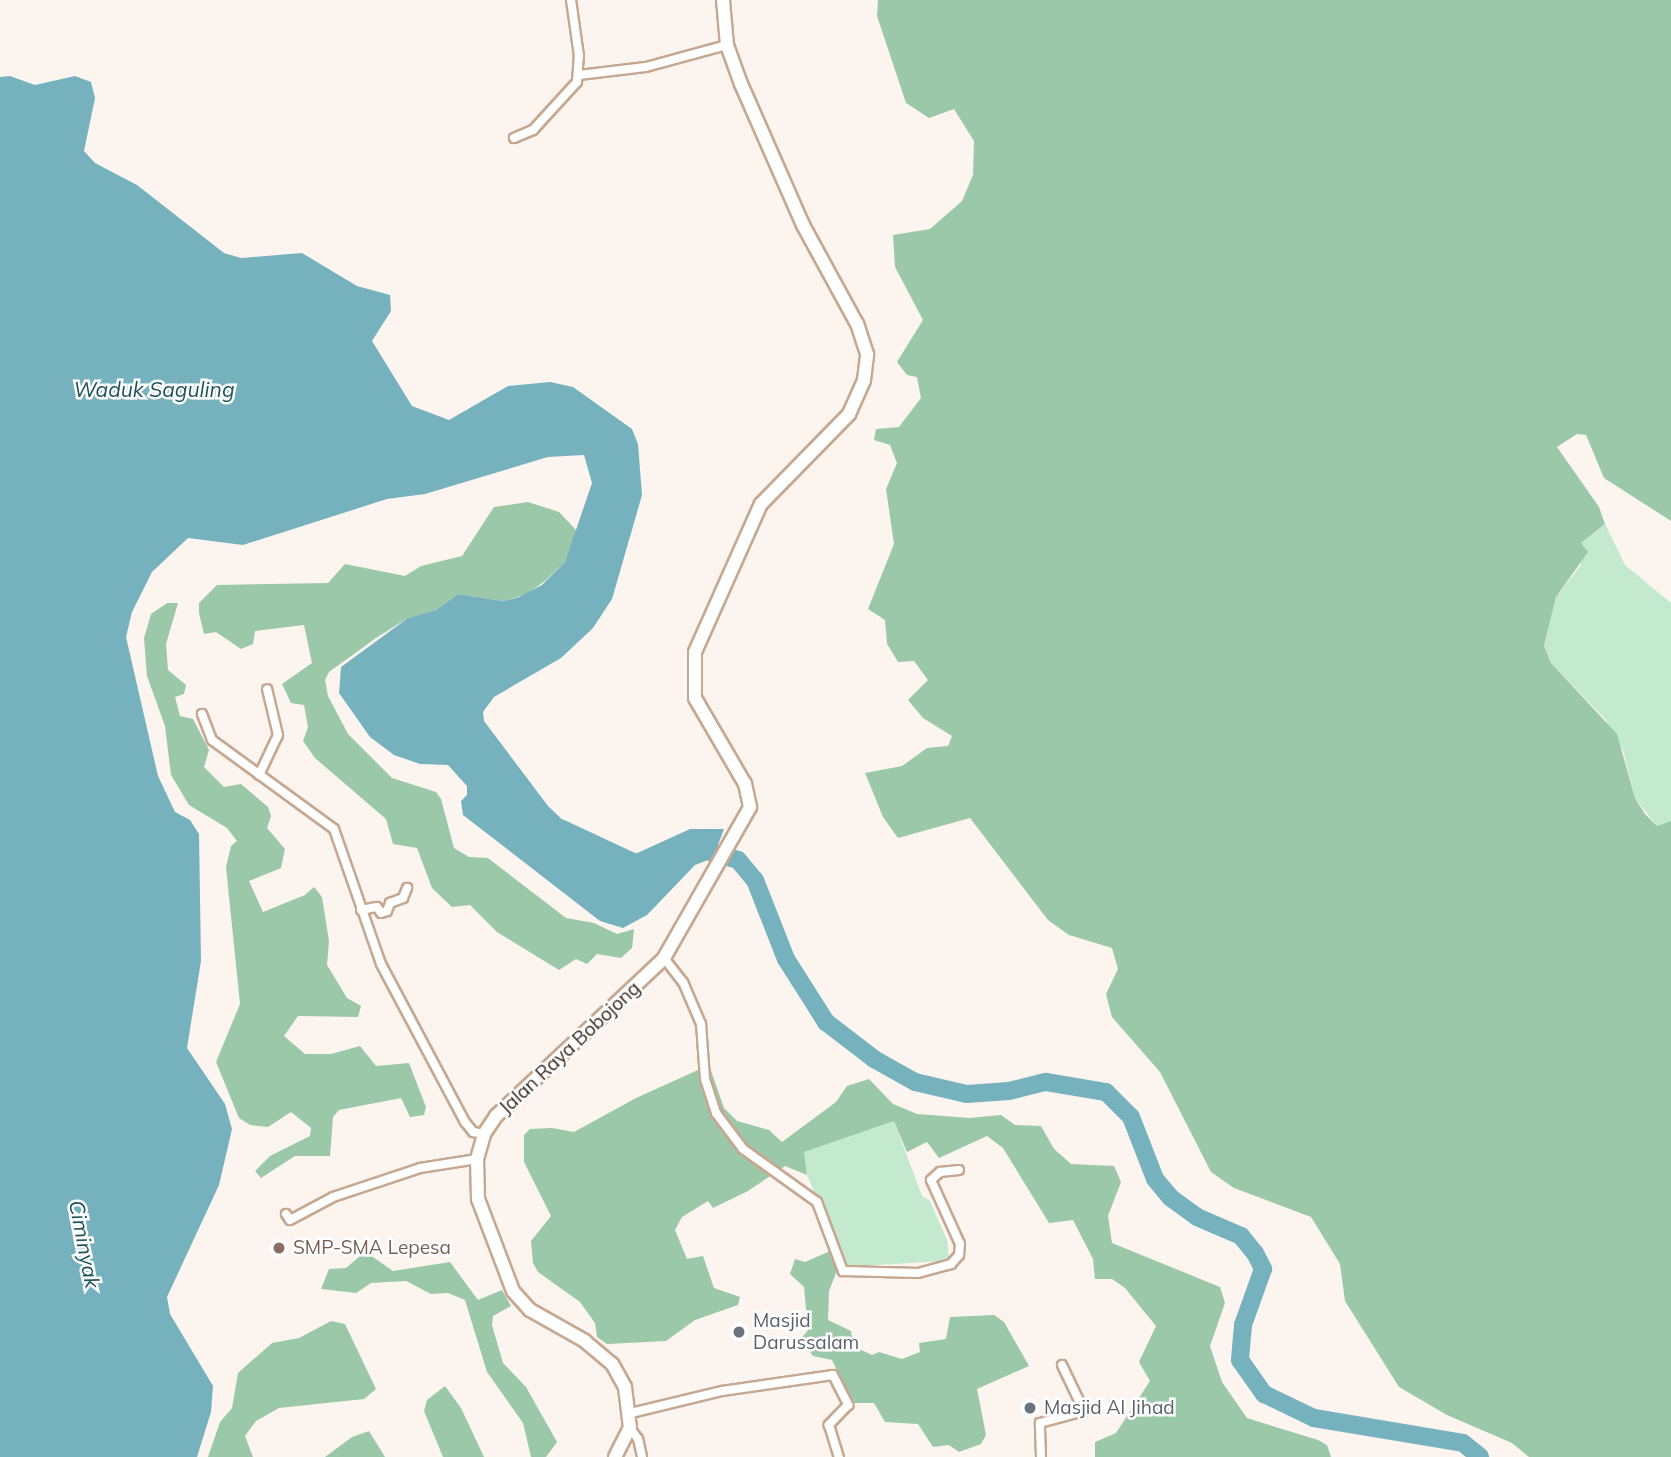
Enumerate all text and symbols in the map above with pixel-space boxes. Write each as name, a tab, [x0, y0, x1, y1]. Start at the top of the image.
water label: Waduk Saguling	[73, 376, 235, 402]
street label: Jalan Raya Bobojong	[495, 977, 645, 1119]
water label: Ciminyak	[64, 1198, 106, 1290]
place label: SMP-SMA Lepesa	[293, 1237, 451, 1259]
marker: SMP-SMA Lepesa	[271, 1240, 287, 1256]
place label: Masjid Darussalam	[753, 1310, 859, 1354]
marker: Masjid Darussalam	[731, 1324, 747, 1340]
place label: Masjid Al Jihad	[1044, 1397, 1175, 1419]
marker: Masjid Al Jihad	[1022, 1400, 1038, 1416]

